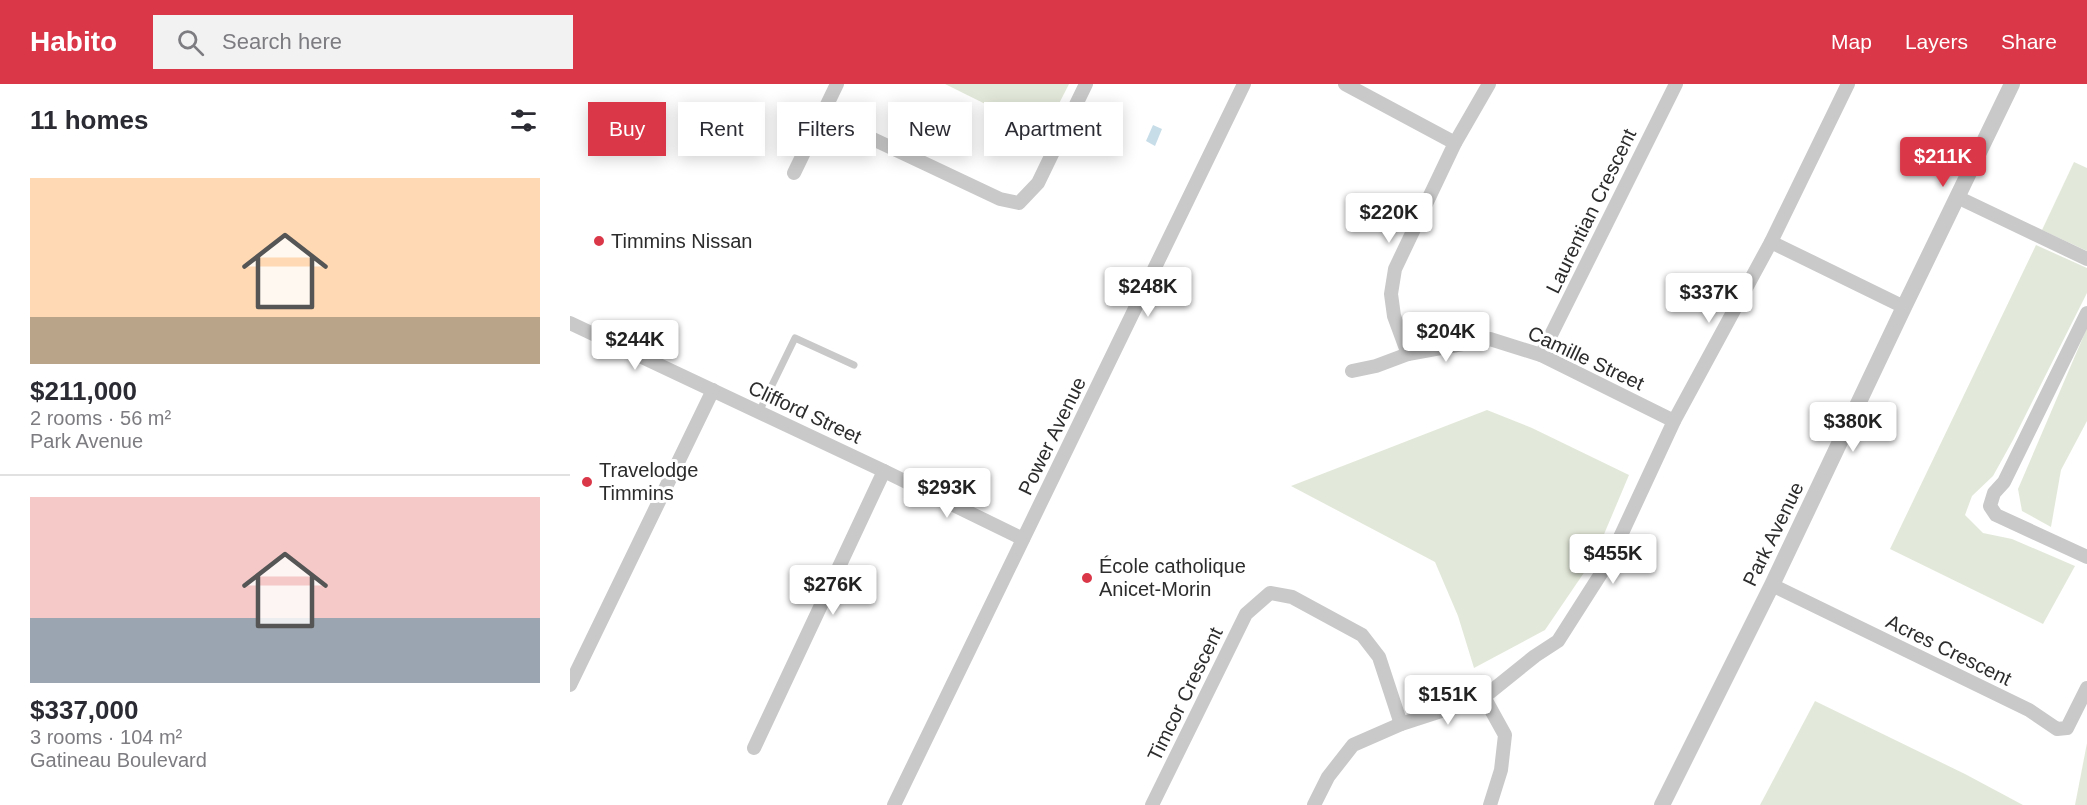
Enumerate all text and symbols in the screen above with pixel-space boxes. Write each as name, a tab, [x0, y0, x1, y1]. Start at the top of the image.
search box	[153, 15, 573, 69]
text: Habito	[30, 26, 117, 57]
icon: search	[174, 26, 207, 59]
text: Search here	[222, 29, 342, 54]
text: Map	[1831, 30, 1872, 53]
text: Layers	[1905, 30, 1968, 53]
text: Share	[2001, 30, 2057, 53]
chip: Buy	[588, 102, 666, 156]
chip: Rent	[678, 102, 765, 156]
chip: Filters	[777, 102, 876, 156]
chip: New	[888, 102, 972, 156]
chip: Apartment	[984, 102, 1123, 156]
icon: filters	[507, 104, 540, 137]
text: 11 homes	[30, 105, 149, 135]
street label: Laurentian Crescent	[1542, 125, 1641, 297]
pin: $211K	[1901, 137, 1985, 188]
text: $211K	[1914, 145, 1972, 167]
pin: $220K	[1347, 193, 1431, 244]
text: $220K	[1360, 201, 1418, 223]
icon: home	[231, 217, 339, 325]
place label: Timmins Nissan	[611, 230, 753, 252]
marker: Timmins Nissan	[592, 234, 606, 248]
pin: $248K	[1106, 267, 1190, 318]
pin: $337K	[1667, 273, 1751, 324]
text: $248K	[1119, 275, 1177, 297]
text: $337K	[1680, 281, 1738, 303]
pin: $204K	[1404, 312, 1488, 363]
pin: $244K	[593, 320, 677, 371]
text: $204K	[1417, 320, 1475, 342]
street label: Camille Street	[1524, 321, 1648, 395]
text: $244K	[606, 328, 664, 350]
street label: Power Avenue	[1014, 373, 1090, 499]
text: $211,000	[30, 376, 137, 406]
street label: Clifford Street	[745, 376, 865, 448]
pin: $380K	[1811, 402, 1895, 453]
text: 2 rooms · 56 m²	[30, 407, 171, 429]
text: $380K	[1824, 410, 1882, 432]
text: Park Avenue	[30, 430, 143, 452]
place label: Travelodge Timmins	[599, 459, 698, 504]
pin: $293K	[905, 468, 989, 519]
marker: Travelodge Timmins	[580, 475, 594, 489]
text: $293K	[918, 476, 976, 498]
street label: Park Avenue	[1738, 478, 1808, 590]
pin: $455K	[1571, 534, 1655, 585]
icon: home	[231, 536, 339, 644]
text: $455K	[1584, 542, 1642, 564]
place label: École catholique Anicet-Morin	[1099, 555, 1246, 600]
pin: $276K	[791, 565, 875, 616]
marker: École catholique Anicet-Morin	[1080, 571, 1094, 585]
text: $276K	[804, 573, 862, 595]
street label: Acres Crescent	[1883, 610, 2016, 690]
street label: Timcor Crescent	[1143, 623, 1227, 764]
pin: $151K	[1406, 675, 1490, 726]
text: $151K	[1419, 683, 1477, 705]
text: $337,000	[30, 695, 138, 725]
text: 3 rooms · 104 m²	[30, 726, 182, 748]
text: Gatineau Boulevard	[30, 749, 207, 771]

